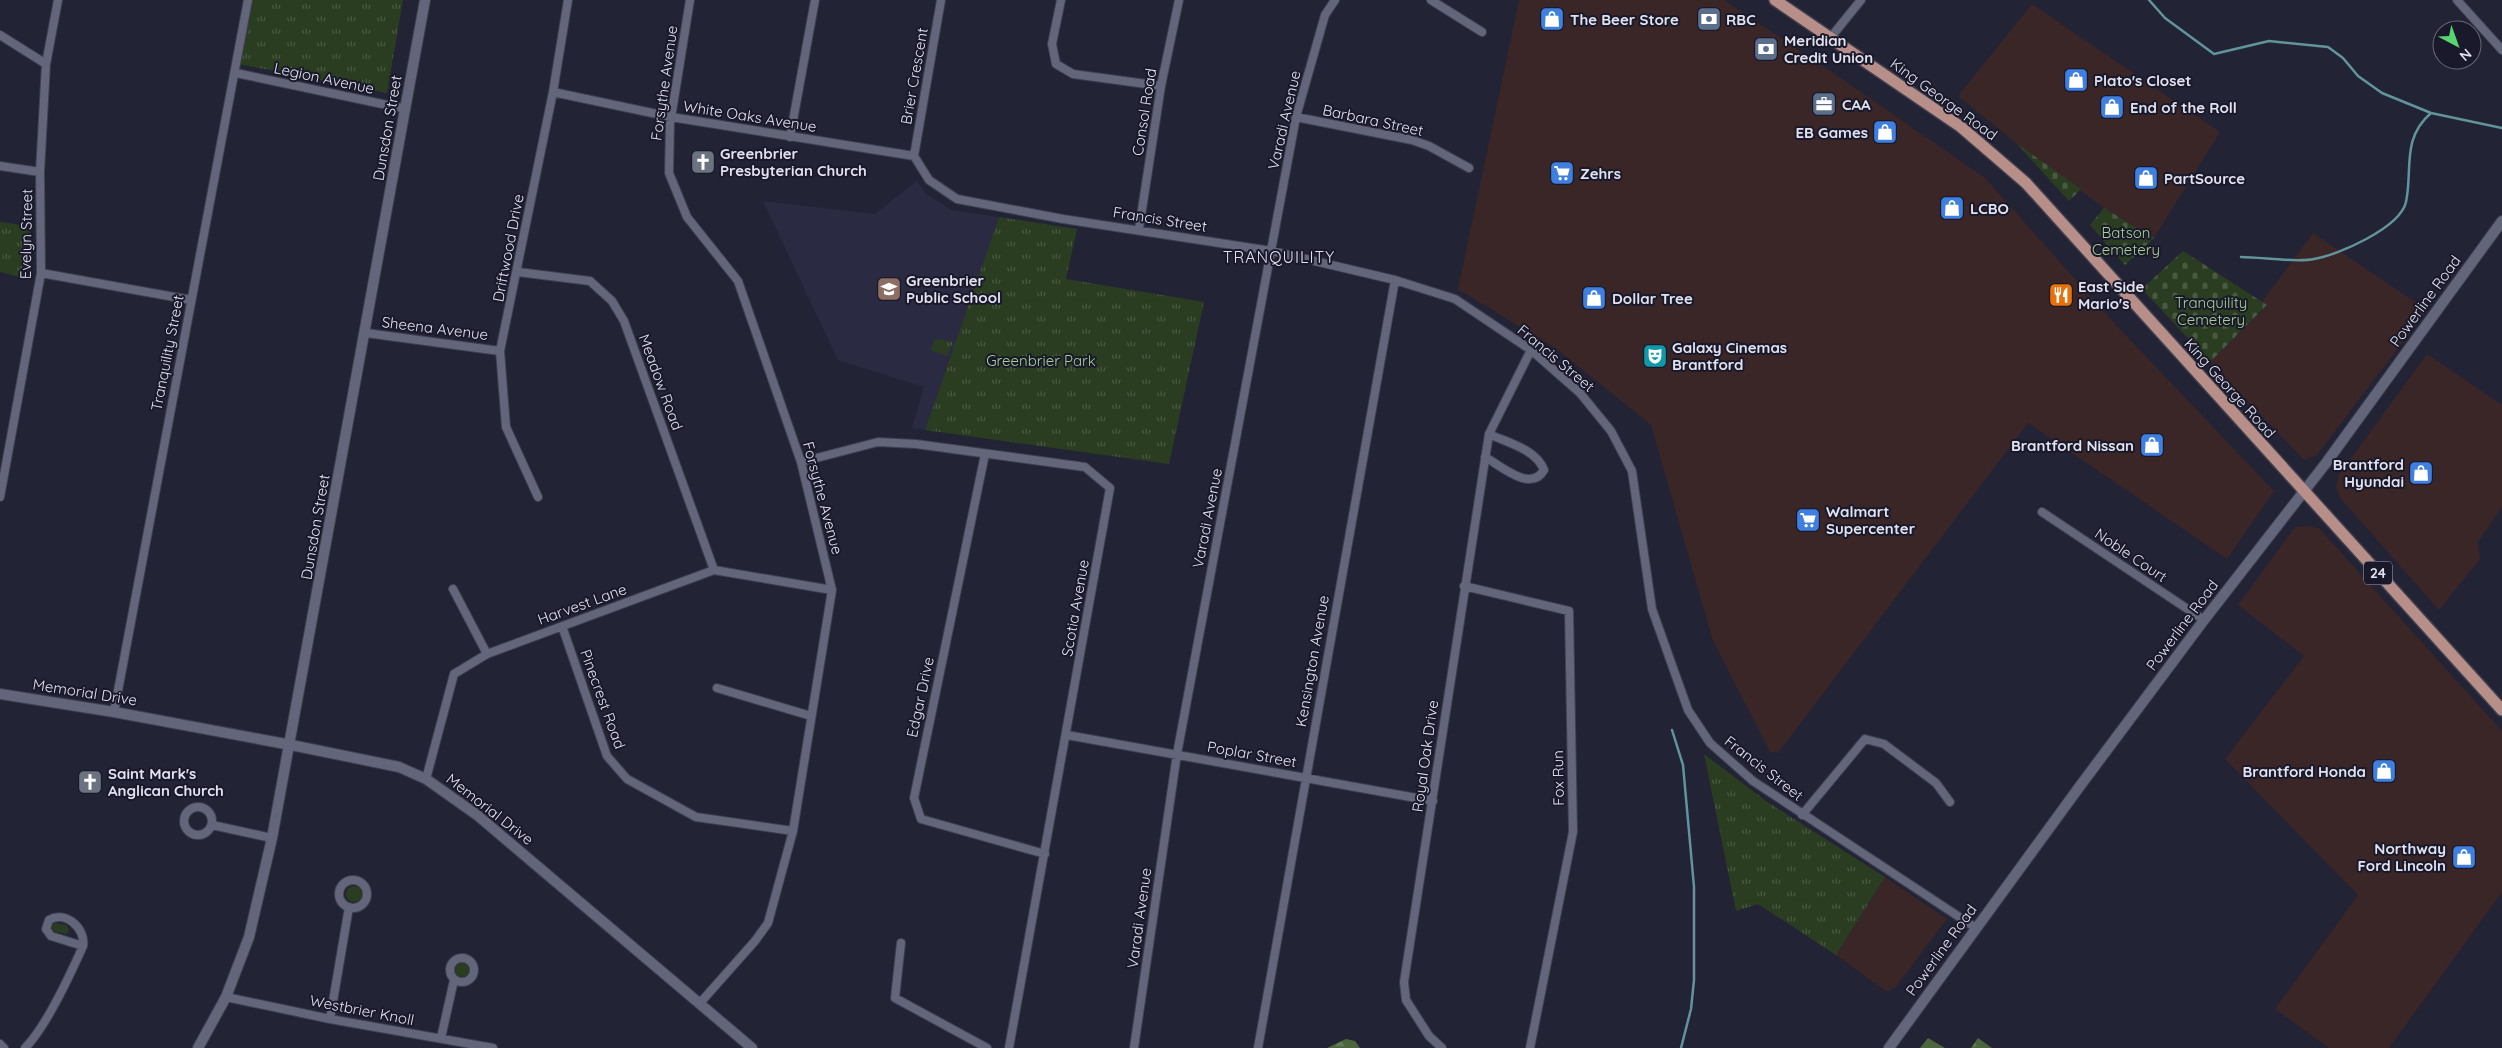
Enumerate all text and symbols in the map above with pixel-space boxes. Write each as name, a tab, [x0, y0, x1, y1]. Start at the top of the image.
shop icon: The Beer Store	[1539, 6, 1565, 32]
bank icon: RBC	[1696, 6, 1722, 32]
place label: The Beer Store	[1570, 10, 1679, 29]
place label: RBC	[1726, 10, 1756, 29]
north arrow	[2432, 20, 2482, 70]
street label: Forsythe Avenue	[647, 24, 681, 142]
street label: Brier Crescent	[896, 26, 932, 126]
place label: Meridian Credit Union	[1784, 31, 1873, 67]
bank icon: Meridian Credit Union	[1753, 36, 1779, 62]
text: N	[2456, 45, 2475, 65]
street label: King George Road	[1887, 54, 2001, 144]
street label: Legion Avenue	[272, 58, 376, 98]
street label: Consol Road	[1128, 67, 1160, 157]
shop icon: Plato's Closet	[2063, 67, 2089, 93]
street label: Varadi Avenue	[1263, 69, 1305, 171]
place label: Plato's Closet	[2094, 71, 2191, 90]
street label: Dunsdon Street	[368, 74, 406, 182]
office icon: CAA	[1811, 91, 1837, 117]
shop icon: End of the Roll	[2099, 94, 2125, 120]
place label: CAA	[1842, 95, 1871, 114]
street label: White Oaks Avenue	[682, 96, 818, 136]
place label: End of the Roll	[2130, 98, 2237, 117]
street label: Barbara Street	[1321, 100, 1425, 140]
shop icon: EB Games	[1872, 119, 1898, 145]
place label: EB Games	[1795, 123, 1868, 142]
place label: Greenbrier Presbyterian Church	[720, 144, 867, 180]
church icon: Greenbrier Presbyterian Church	[690, 149, 716, 175]
supermarket icon: Zehrs	[1549, 160, 1575, 186]
place label: Zehrs	[1580, 164, 1621, 183]
shop icon: PartSource	[2133, 165, 2159, 191]
place label: PartSource	[2164, 169, 2245, 188]
street label: Evelyn Street	[16, 189, 36, 279]
street label: Driftwood Drive	[488, 192, 528, 304]
shop icon: LCBO	[1939, 195, 1965, 221]
place label: LCBO	[1970, 199, 2009, 218]
street label: Francis Street	[1112, 202, 1208, 236]
park label: Batson Cemetery	[2092, 223, 2160, 259]
district label: TRANQUILITY	[1223, 247, 1335, 267]
street label: Powerline Road	[2385, 252, 2465, 350]
place label: Greenbrier Public School	[906, 271, 1001, 307]
school or university icon: Greenbrier Public School	[876, 276, 902, 302]
place label: East Side Mario's	[2078, 277, 2144, 313]
restaurant icon: East Side Mario's	[2048, 282, 2074, 308]
shop icon: Dollar Tree	[1581, 285, 1607, 311]
place label: Dollar Tree	[1612, 289, 1693, 308]
street label: Tranquility Street	[146, 293, 188, 413]
park label: Tranquility Cemetery	[2175, 293, 2247, 329]
street label: Sheena Avenue	[381, 312, 489, 344]
street label: Francis Street	[1514, 320, 1598, 396]
street label: Meadow Road	[635, 331, 687, 433]
street label: King George Road	[2180, 334, 2280, 442]
place label: Galaxy Cinemas Brantford	[1672, 338, 1787, 374]
theatre icon: Galaxy Cinemas Brantford	[1642, 343, 1668, 369]
park label: Greenbrier Park	[986, 351, 1096, 370]
shop icon: Brantford Nissan	[2139, 432, 2165, 458]
place label: Brantford Nissan	[2011, 436, 2134, 455]
street label: Forsythe Avenue	[799, 439, 847, 557]
place label: Brantford Hyundai	[2333, 455, 2404, 491]
shop icon: Brantford Hyundai	[2408, 460, 2434, 486]
street label: Varadi Avenue	[1188, 466, 1226, 570]
street label: Dunsdon Street	[296, 473, 334, 581]
place label: Walmart Supercenter	[1826, 502, 1916, 538]
supermarket icon: Walmart Supercenter	[1795, 507, 1821, 533]
street label: Noble Court	[2091, 524, 2171, 586]
street label: Scotia Avenue	[1057, 558, 1093, 658]
road number: 24	[2364, 562, 2392, 584]
street label: Powerline Road	[2142, 576, 2222, 674]
street label: Harvest Lane	[535, 579, 629, 629]
street label: Kensington Avenue	[1291, 594, 1333, 728]
street label: Pinecrest Road	[576, 647, 630, 751]
street label: Edgar Drive	[902, 655, 938, 739]
street label: Memorial Drive	[31, 674, 139, 710]
street label: Royal Oak Drive	[1408, 699, 1442, 813]
street label: Francis Street	[1721, 731, 1807, 805]
street label: Poplar Street	[1206, 737, 1298, 771]
street label: Fox Run	[1548, 750, 1568, 806]
shop icon: Brantford Honda	[2371, 758, 2397, 784]
place label: Brantford Honda	[2243, 762, 2366, 781]
place label: Saint Mark's Anglican Church	[108, 764, 224, 800]
church icon: Saint Mark's Anglican Church	[77, 769, 103, 795]
street label: Memorial Drive	[443, 769, 537, 849]
place label: Northway Ford Lincoln	[2358, 839, 2446, 875]
shop icon: Northway Ford Lincoln	[2451, 844, 2477, 870]
street label: Varadi Avenue	[1123, 867, 1155, 969]
street label: Powerline Road	[1901, 901, 1981, 999]
street label: Westbrier Knoll	[308, 991, 416, 1029]

